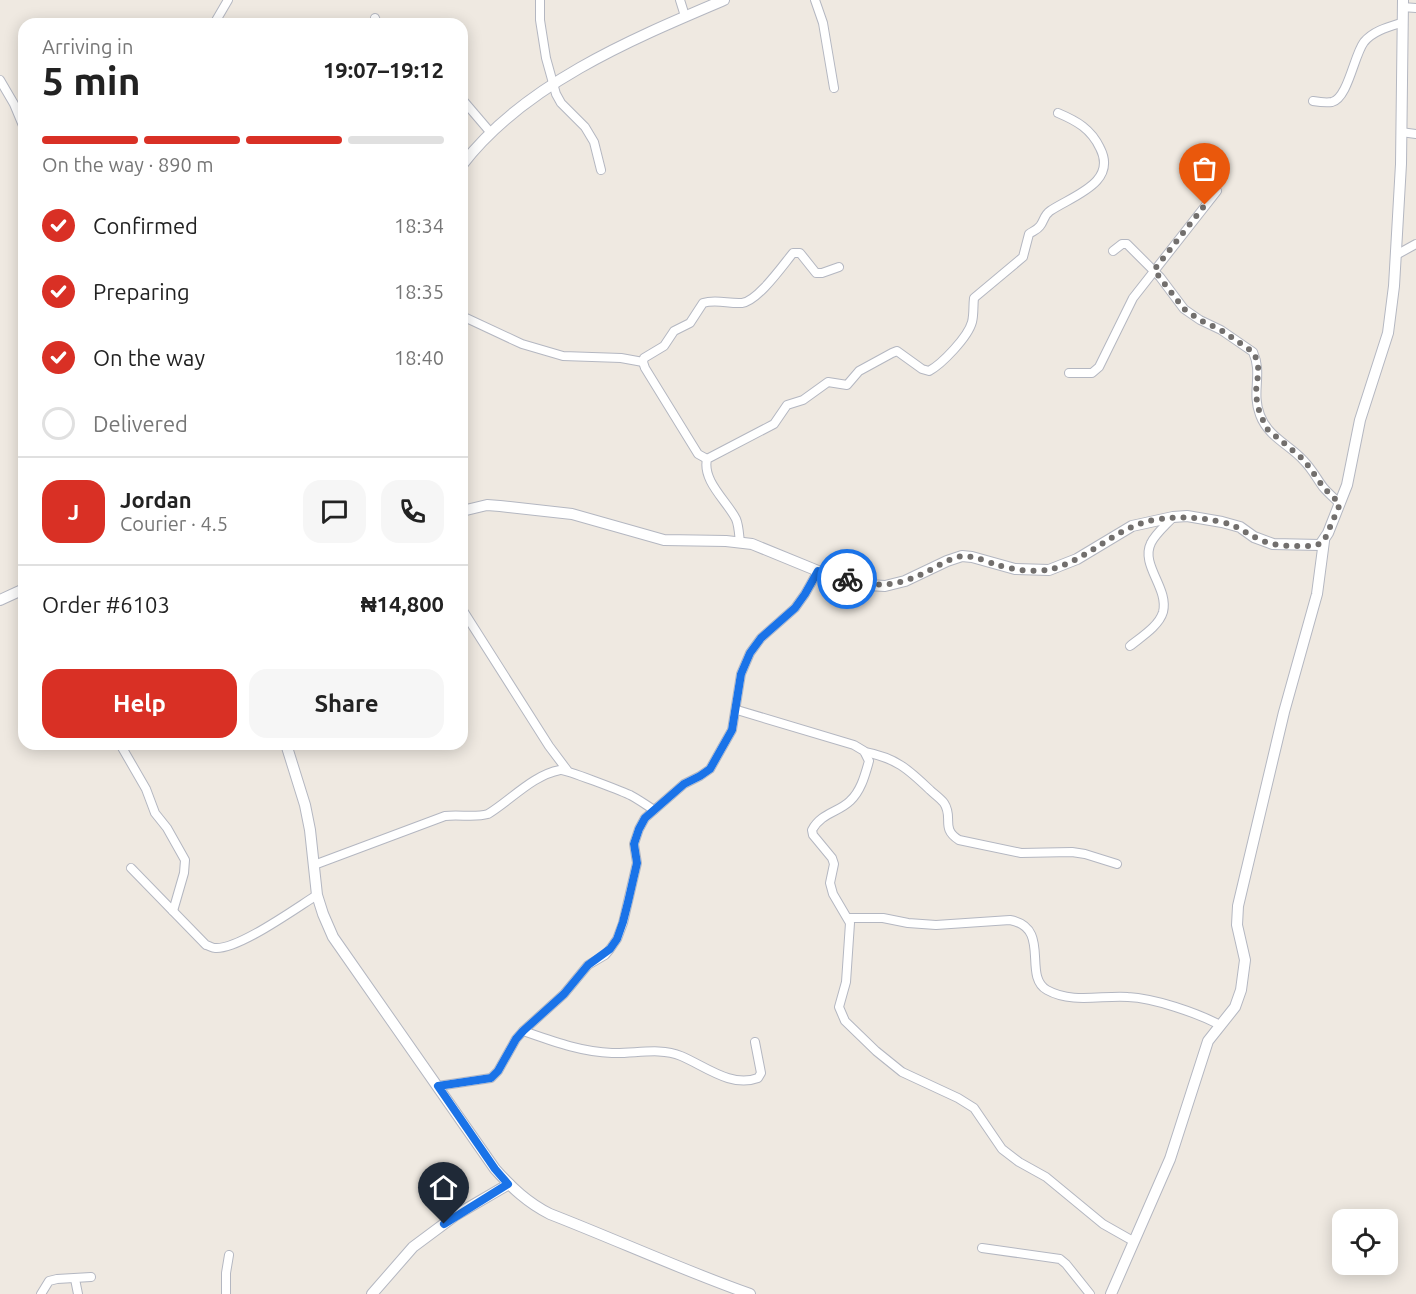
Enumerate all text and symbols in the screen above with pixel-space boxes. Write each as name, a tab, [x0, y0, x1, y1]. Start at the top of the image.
text: Arriving in	[42, 35, 133, 58]
text: 19:07–19:12	[323, 57, 444, 82]
text: 5 min	[42, 59, 141, 102]
pin	[1179, 143, 1230, 205]
icon: bag	[1188, 152, 1221, 185]
text: On the way · 890 m	[42, 153, 214, 176]
icon: check	[42, 209, 75, 242]
text: Confirmed	[93, 213, 198, 238]
text: 18:34	[394, 214, 444, 237]
icon: check	[42, 275, 75, 308]
text: Preparing	[93, 279, 190, 304]
text: 18:35	[394, 280, 444, 303]
icon: check	[42, 341, 75, 374]
text: On the way	[93, 345, 205, 370]
text: 18:40	[394, 346, 444, 369]
text: Delivered	[93, 411, 188, 436]
button: chat	[303, 480, 366, 543]
button: phone	[381, 480, 444, 543]
text: Jordan	[120, 487, 192, 512]
text: J	[68, 499, 79, 524]
text: Courier · 4.5	[120, 512, 228, 535]
courier	[817, 549, 877, 609]
icon: bike	[831, 563, 864, 596]
text: ₦14,800	[361, 591, 444, 616]
text: Order #6103	[42, 592, 170, 617]
button: Help	[42, 669, 237, 738]
button: Share	[249, 669, 444, 738]
pin	[418, 1162, 469, 1224]
icon: home	[427, 1171, 460, 1204]
map controls	[1332, 1209, 1398, 1275]
button: locate	[1332, 1209, 1398, 1275]

